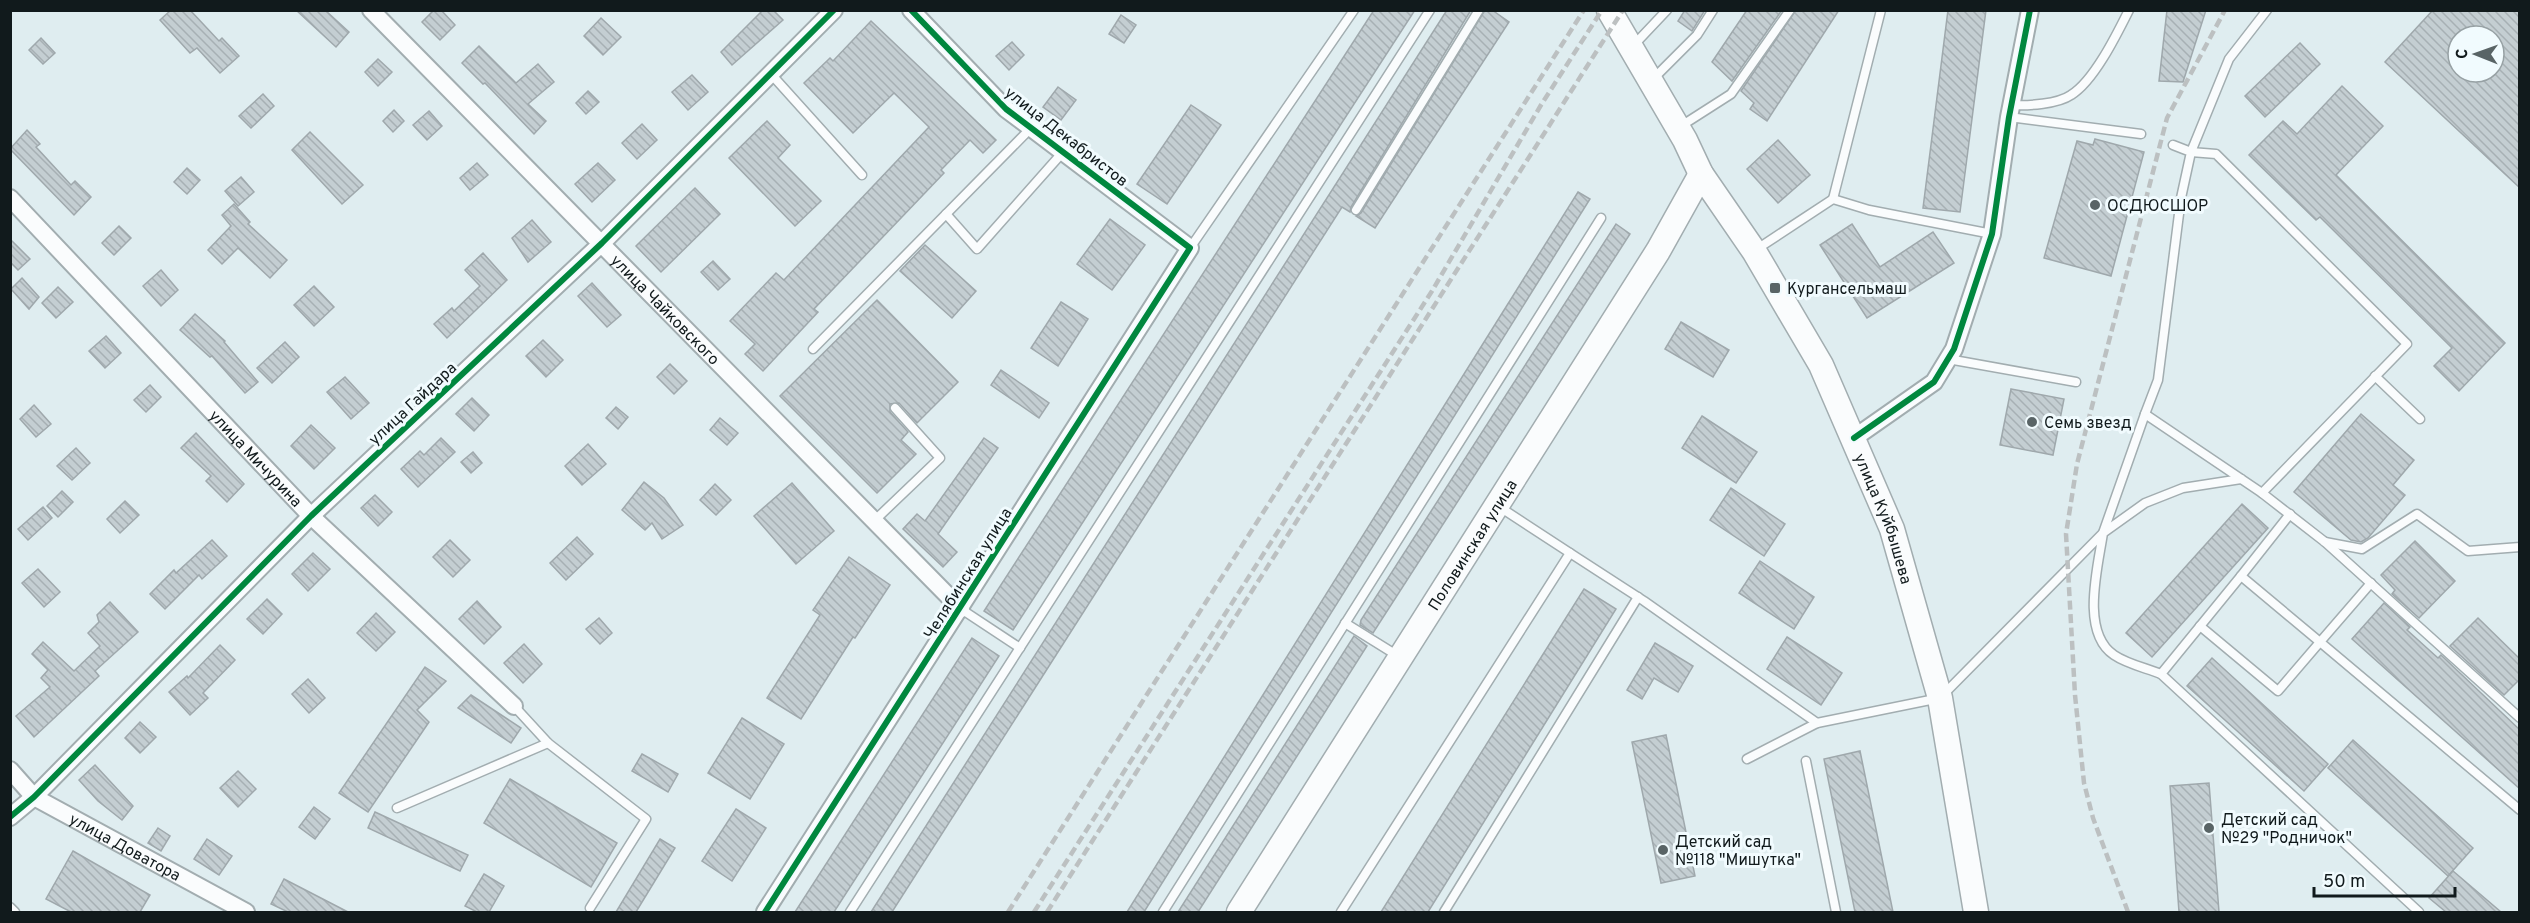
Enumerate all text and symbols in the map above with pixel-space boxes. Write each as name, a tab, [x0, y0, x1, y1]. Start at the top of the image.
north arrow	[2446, 24, 2506, 84]
text: С	[2453, 48, 2473, 59]
street label: улица Декабристов	[1000, 83, 1131, 192]
place label: ОСДЮСШОР	[2107, 197, 2208, 217]
marker: ОСДЮСШОР	[2088, 198, 2102, 212]
street label: улица Чайковского	[606, 251, 723, 370]
place label: Кургансельмаш	[1787, 280, 1907, 300]
marker: Кургансельмаш	[1768, 281, 1782, 295]
street label: улица Гайдара	[365, 359, 461, 450]
street label: улица Мичурина	[204, 407, 305, 512]
place label: Семь звезд	[2044, 414, 2132, 434]
marker: Семь звезд	[2025, 415, 2039, 429]
street label: улица Куйбышева	[1848, 451, 1915, 587]
street label: Половинская улица	[1425, 476, 1523, 615]
street label: Челябинская улица	[920, 505, 1017, 643]
street label: улица Доватора	[65, 810, 184, 887]
place label: Детский сад №29 "Родничок"	[2221, 811, 2352, 849]
marker: Детский сад №29 "Родничок"	[2202, 821, 2216, 835]
place label: Детский сад №118 "Мишутка"	[1675, 833, 1801, 871]
marker: Детский сад №118 "Мишутка"	[1656, 843, 1670, 857]
scale bar	[2314, 860, 2455, 898]
text: 50 m	[2323, 871, 2365, 894]

